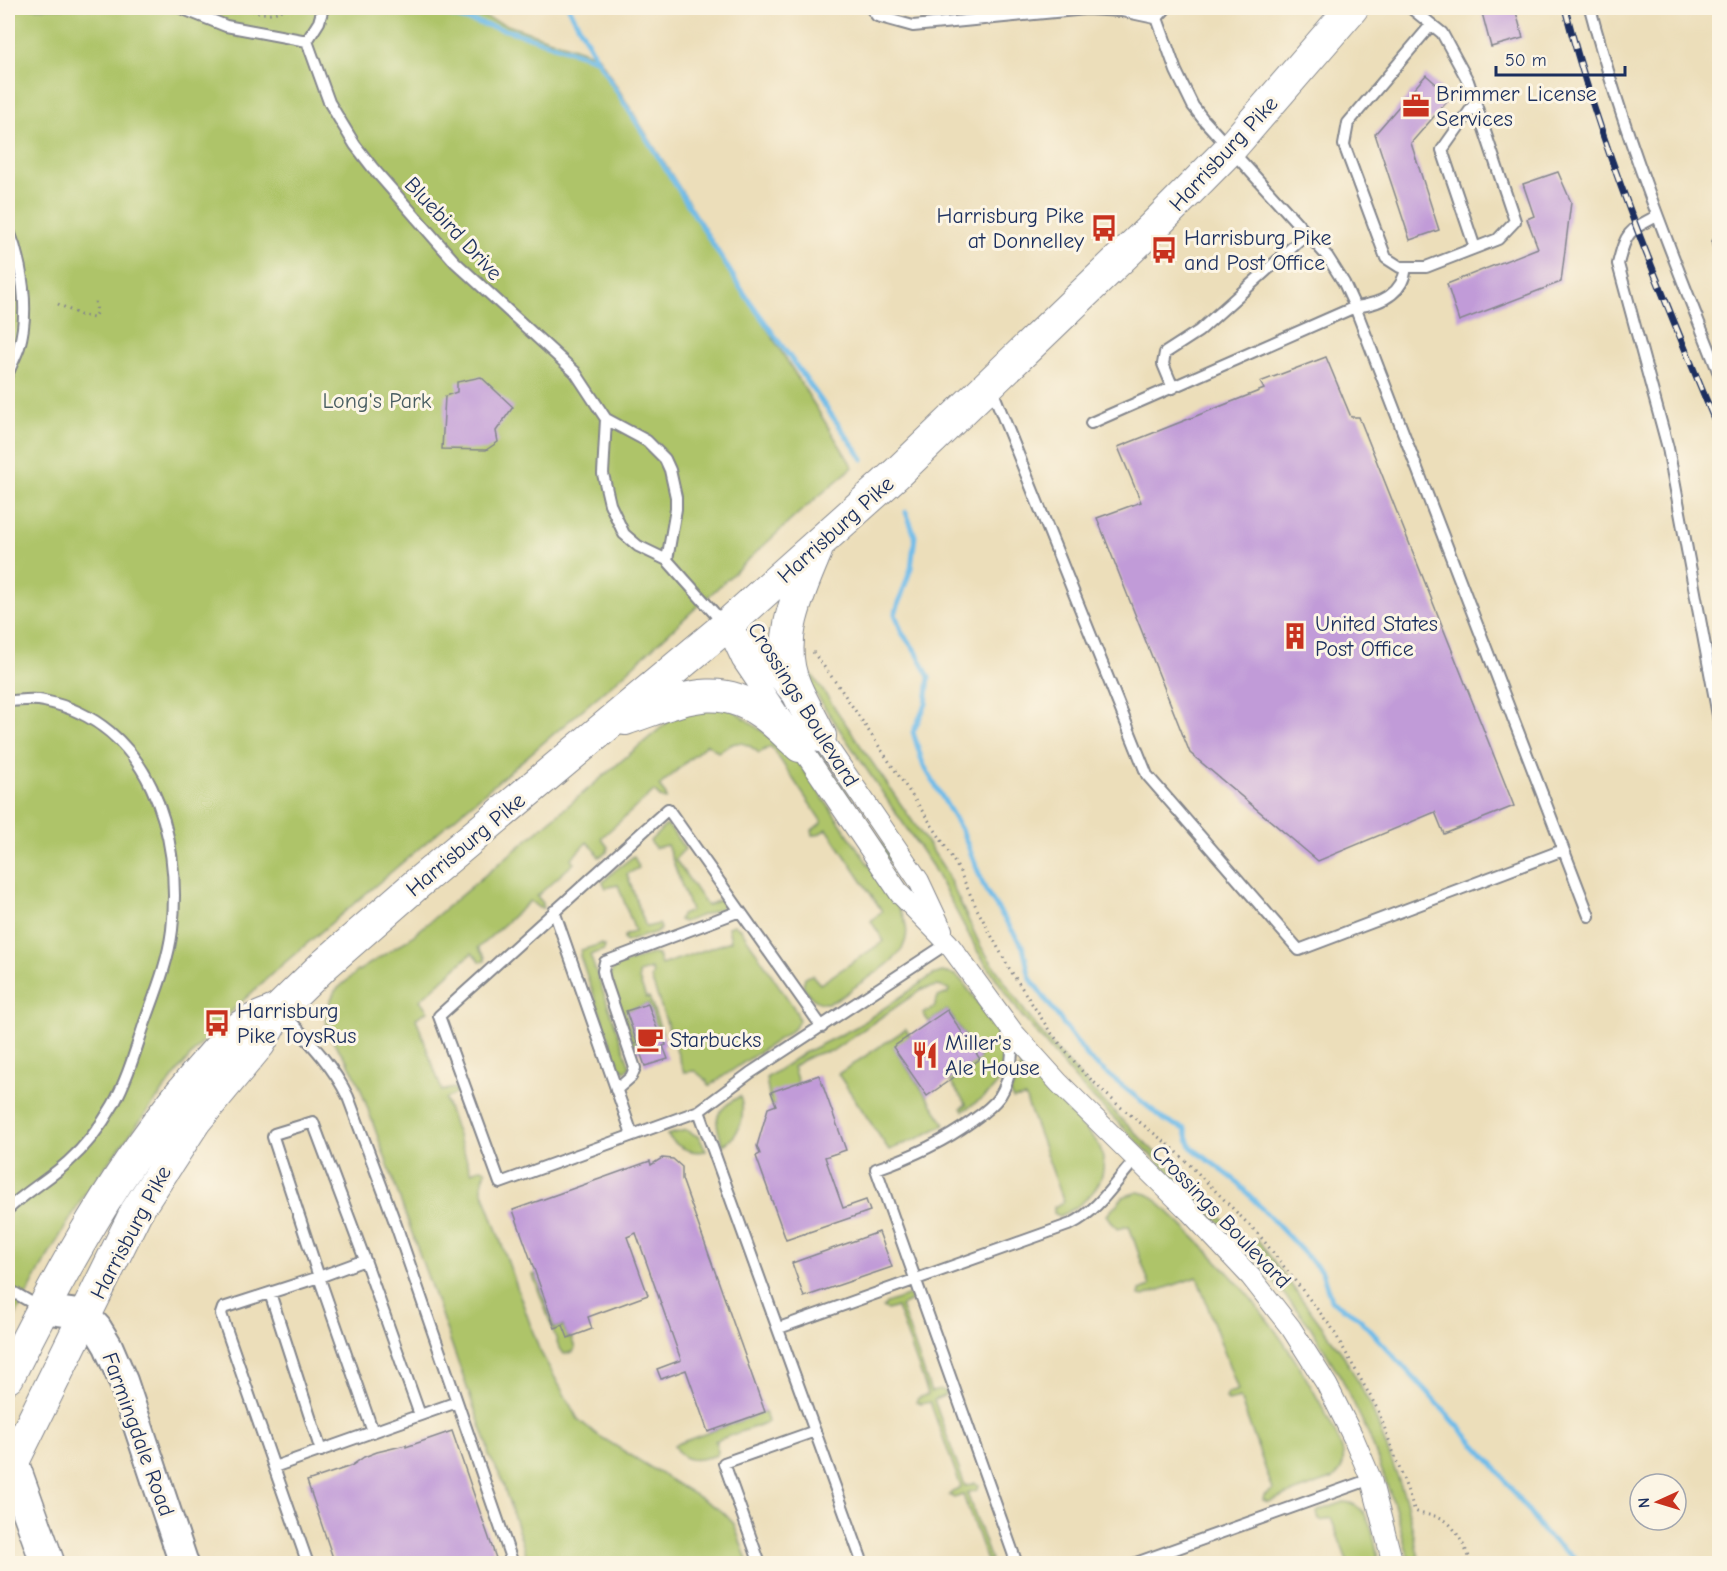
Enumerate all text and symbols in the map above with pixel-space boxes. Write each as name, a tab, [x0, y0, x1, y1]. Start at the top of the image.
scale bar	[1496, 39, 1625, 77]
text: 50 m	[1505, 50, 1547, 71]
place label: Brimmer License Services	[1436, 81, 1597, 132]
street label: Harrisburg Pike	[1164, 91, 1284, 216]
office icon: Brimmer License Services	[1401, 91, 1431, 121]
street label: Bluebird Drive	[399, 172, 508, 286]
place label: Harrisburg Pike at Donnelley	[937, 203, 1084, 254]
bus stop icon: Harrisburg Pike at Donnelley	[1089, 213, 1119, 243]
place label: Harrisburg Pike and Post Office	[1184, 225, 1332, 276]
bus stop icon: Harrisburg Pike and Post Office	[1149, 235, 1179, 265]
park label: Long's Park	[322, 388, 432, 414]
street label: Harrisburg Pike	[772, 471, 899, 589]
place label: United States Post Office	[1315, 611, 1438, 662]
street label: Crossings Boulevard	[742, 617, 864, 792]
building icon: United States Post Office	[1280, 621, 1310, 651]
street label: Harrisburg Pike	[401, 787, 530, 902]
place label: Harrisburg Pike ToysRus	[237, 998, 356, 1049]
bus stop icon: Harrisburg Pike ToysRus	[202, 1008, 232, 1038]
cafe icon: Starbucks	[635, 1024, 665, 1054]
place label: Starbucks	[670, 1027, 761, 1053]
place label: Miller's Ale House	[945, 1030, 1040, 1081]
restaurant icon: Miller's Ale House	[910, 1040, 940, 1070]
street label: Crossings Boulevard	[1146, 1140, 1296, 1294]
street label: Harrisburg Pike	[85, 1161, 177, 1304]
street label: Farmingdale Road	[96, 1349, 180, 1520]
north arrow	[1628, 1472, 1688, 1532]
text: N	[1635, 1497, 1653, 1509]

